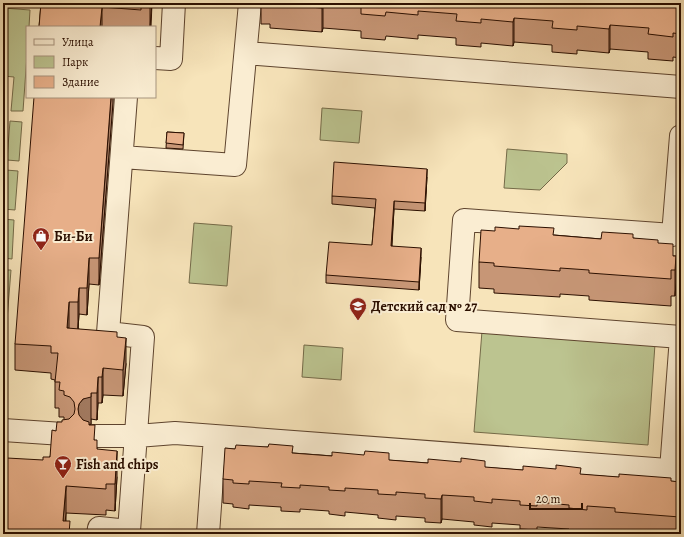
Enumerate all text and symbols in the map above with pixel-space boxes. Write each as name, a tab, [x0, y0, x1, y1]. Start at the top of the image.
legend	[26, 26, 156, 98]
text: Улица	[62, 34, 94, 50]
text: Парк	[62, 54, 88, 70]
text: Здание	[62, 74, 99, 90]
shop icon: Би-Би	[31, 226, 51, 251]
place label: Би-Би	[54, 227, 93, 246]
school or university icon: Детский сад № 27	[348, 296, 368, 321]
place label: Детский сад № 27	[371, 297, 477, 316]
bar icon: Fish and chips	[53, 454, 73, 479]
place label: Fish and chips	[76, 455, 159, 474]
scale bar	[530, 485, 582, 511]
text: 20 m	[536, 491, 560, 507]

